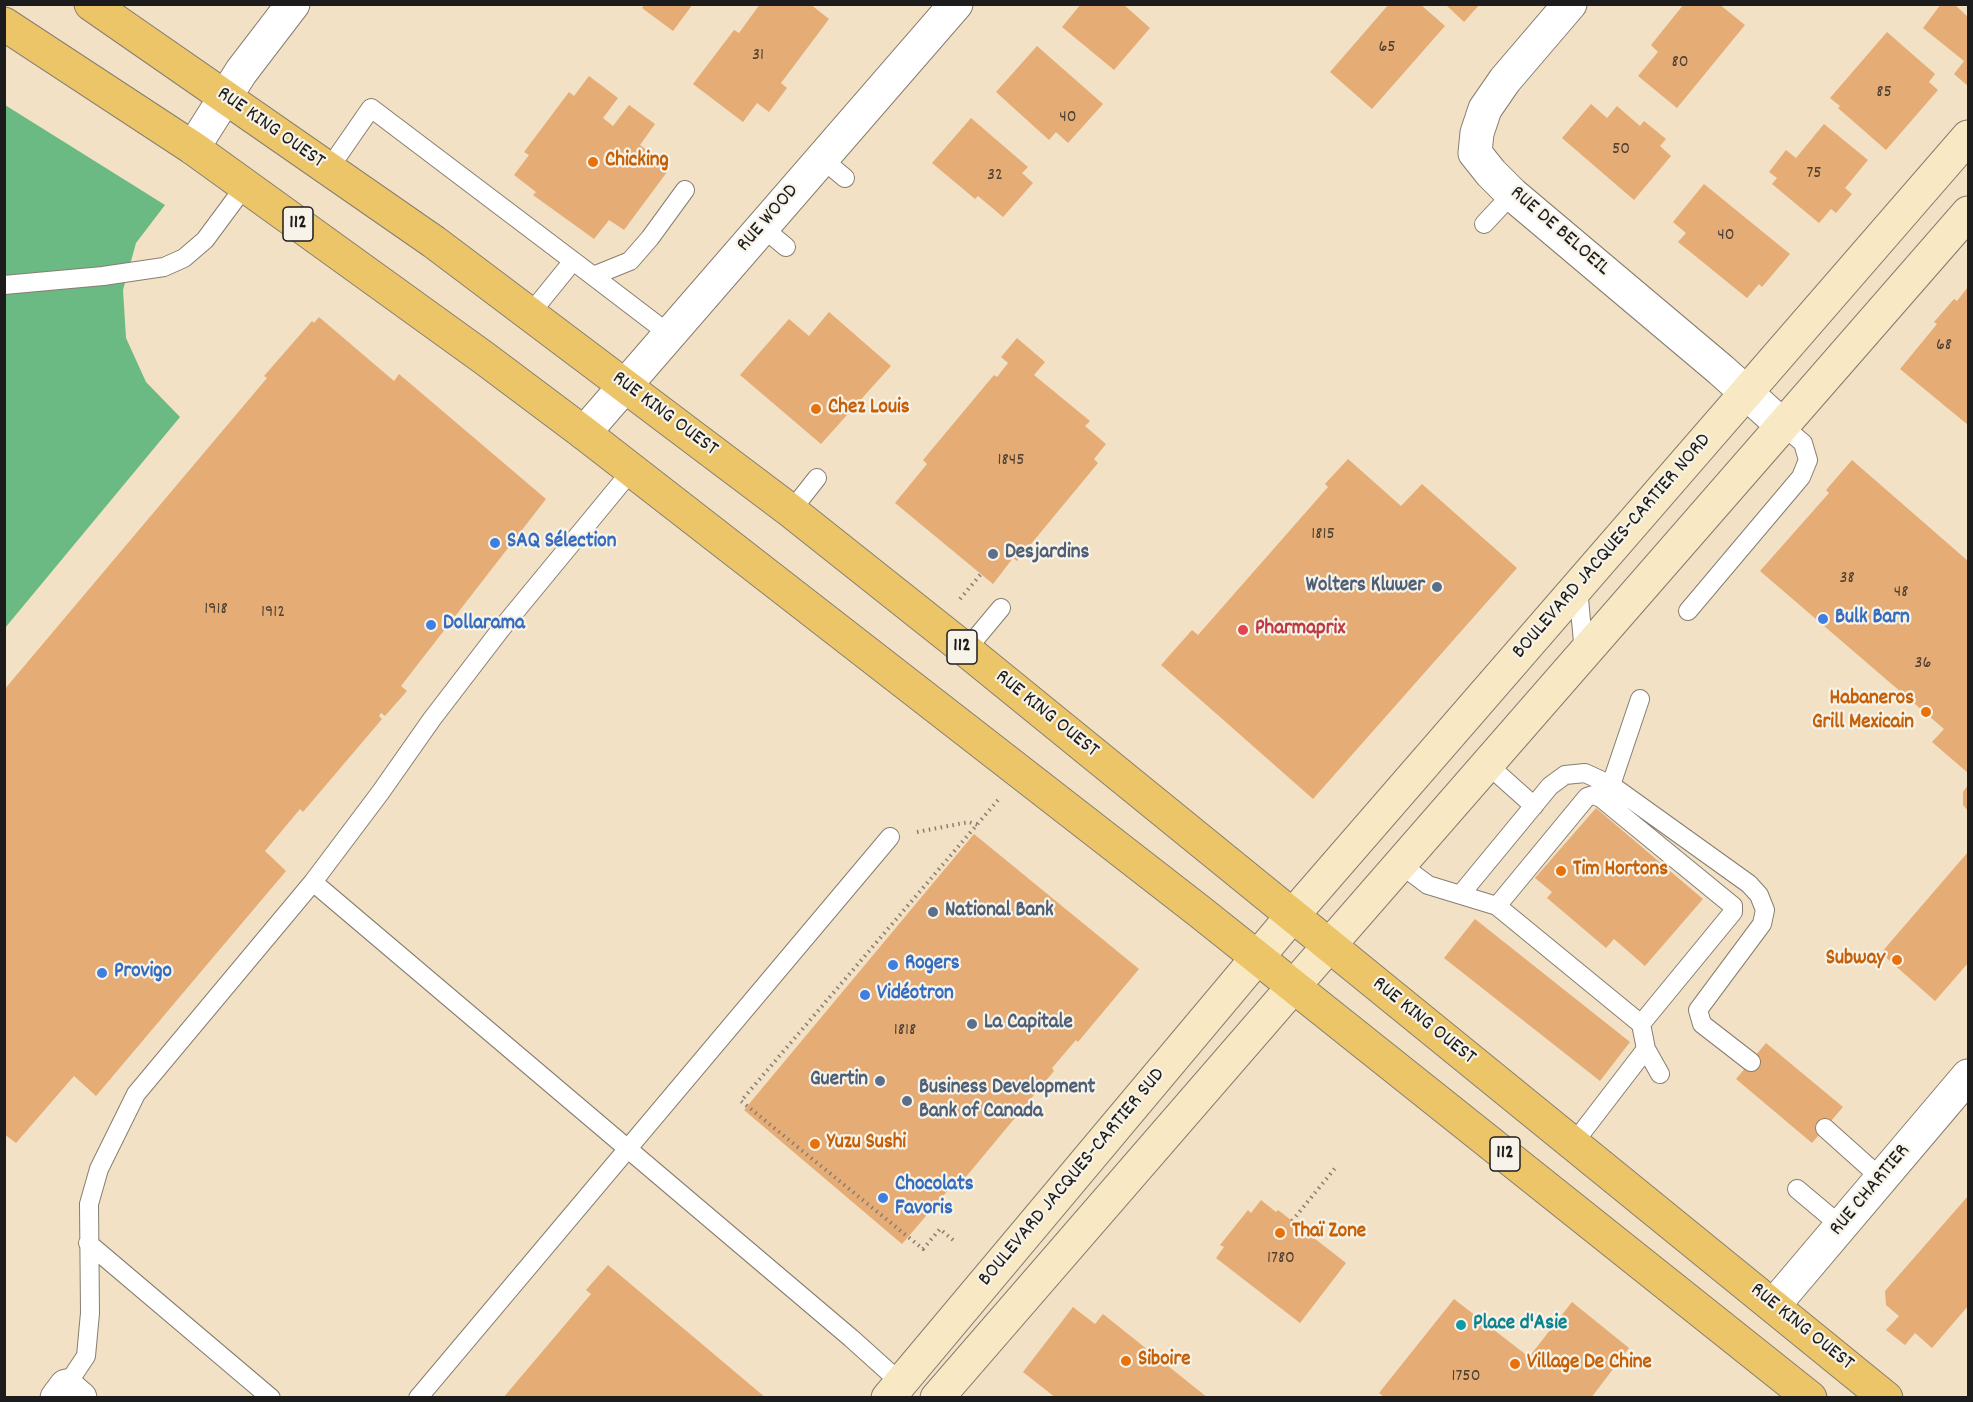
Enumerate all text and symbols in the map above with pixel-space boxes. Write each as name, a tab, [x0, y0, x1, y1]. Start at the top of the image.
house number: 65	[1378, 38, 1396, 60]
house number: 31	[752, 46, 764, 68]
house number: 80	[1671, 53, 1689, 75]
street label: RUE KING OUEST	[211, 83, 329, 175]
house number: 85	[1876, 83, 1892, 105]
house number: 40	[1059, 108, 1077, 130]
house number: 50	[1612, 140, 1630, 162]
place label: Chicking	[605, 149, 669, 175]
marker: Chicking	[586, 155, 600, 169]
house number: 75	[1806, 164, 1822, 186]
house number: 32	[987, 166, 1003, 188]
street label: RUE WOOD	[733, 180, 805, 258]
street label: RUE DE BELOEIL	[1504, 182, 1614, 282]
road number: 112	[283, 207, 313, 241]
house number: 40	[1717, 226, 1735, 248]
house number: 68	[1936, 336, 1952, 358]
street label: RUE KING OUEST	[606, 367, 722, 463]
place label: Chez Louis	[828, 396, 910, 422]
marker: Chez Louis	[809, 402, 823, 416]
street label: BOULEVARD JACQUES-CARTIER NORD	[1508, 429, 1718, 665]
house number: 1845	[998, 451, 1024, 473]
house number: 1815	[1311, 525, 1335, 547]
place label: SAQ Sélection	[507, 530, 616, 556]
marker: SAQ Sélection	[488, 536, 502, 550]
place label: Desjardins	[1005, 541, 1089, 567]
marker: Desjardins	[986, 547, 1000, 561]
house number: 38	[1839, 569, 1855, 591]
place label: Wolters Kluwer	[1306, 574, 1425, 600]
marker: Wolters Kluwer	[1430, 580, 1444, 594]
house number: 48	[1894, 583, 1908, 605]
house number: 1918	[204, 600, 228, 622]
house number: 1912	[261, 603, 285, 625]
place label: Bulk Barn	[1835, 606, 1910, 632]
place label: Dollarama	[443, 612, 525, 638]
marker: Bulk Barn	[1816, 612, 1830, 626]
place label: Pharmaprix	[1255, 617, 1345, 643]
marker: Dollarama	[424, 618, 438, 632]
marker: Pharmaprix	[1236, 623, 1250, 637]
road number: 112	[947, 630, 977, 664]
house number: 36	[1915, 654, 1931, 676]
street label: RUE KING OUEST	[989, 666, 1103, 764]
place label: Habaneros Grill Mexicain	[1812, 687, 1914, 737]
marker: Habaneros Grill Mexicain	[1919, 705, 1933, 719]
place label: Tim Hortons	[1573, 858, 1668, 884]
marker: Tim Hortons	[1554, 864, 1568, 878]
place label: National Bank	[945, 899, 1054, 925]
marker: National Bank	[926, 905, 940, 919]
place label: Subway	[1826, 947, 1885, 973]
place label: Rogers	[905, 952, 960, 978]
marker: Subway	[1890, 953, 1904, 967]
marker: Rogers	[886, 958, 900, 972]
place label: Provigo	[114, 960, 172, 986]
marker: Provigo	[95, 966, 109, 980]
street label: RUE KING OUEST	[1366, 973, 1480, 1071]
place label: Vidéotron	[877, 982, 954, 1008]
marker: Vidéotron	[858, 988, 872, 1002]
place label: La Capitale	[984, 1011, 1073, 1037]
marker: La Capitale	[965, 1017, 979, 1031]
house number: 1818	[894, 1021, 916, 1043]
street label: BOULEVARD JACQUES-CARTIER SUD	[974, 1064, 1172, 1292]
place label: Guertin	[810, 1068, 868, 1094]
marker: Guertin	[873, 1074, 887, 1088]
place label: Business Development Bank of Canada	[919, 1076, 1095, 1126]
marker: Business Development Bank of Canada	[900, 1094, 914, 1108]
place label: Yuzu Sushi	[827, 1131, 906, 1157]
marker: Yuzu Sushi	[808, 1137, 822, 1151]
road number: 112	[1490, 1137, 1520, 1171]
street label: RUE CHARTIER	[1825, 1140, 1917, 1242]
place label: Chocolats Favoris	[895, 1173, 974, 1223]
marker: Chocolats Favoris	[876, 1191, 890, 1205]
place label: Thaï Zone	[1292, 1220, 1366, 1246]
marker: Thaï Zone	[1273, 1226, 1287, 1240]
house number: 1780	[1267, 1249, 1295, 1271]
street label: RUE KING OUEST	[1744, 1279, 1858, 1377]
place label: Place d'Asie	[1473, 1312, 1567, 1338]
marker: Place d'Asie	[1454, 1318, 1468, 1332]
place label: Siboire	[1138, 1348, 1190, 1374]
place label: Village De Chine	[1527, 1351, 1652, 1377]
marker: Siboire	[1119, 1354, 1133, 1368]
marker: Village De Chine	[1508, 1357, 1522, 1371]
house number: 1750	[1452, 1367, 1480, 1389]

